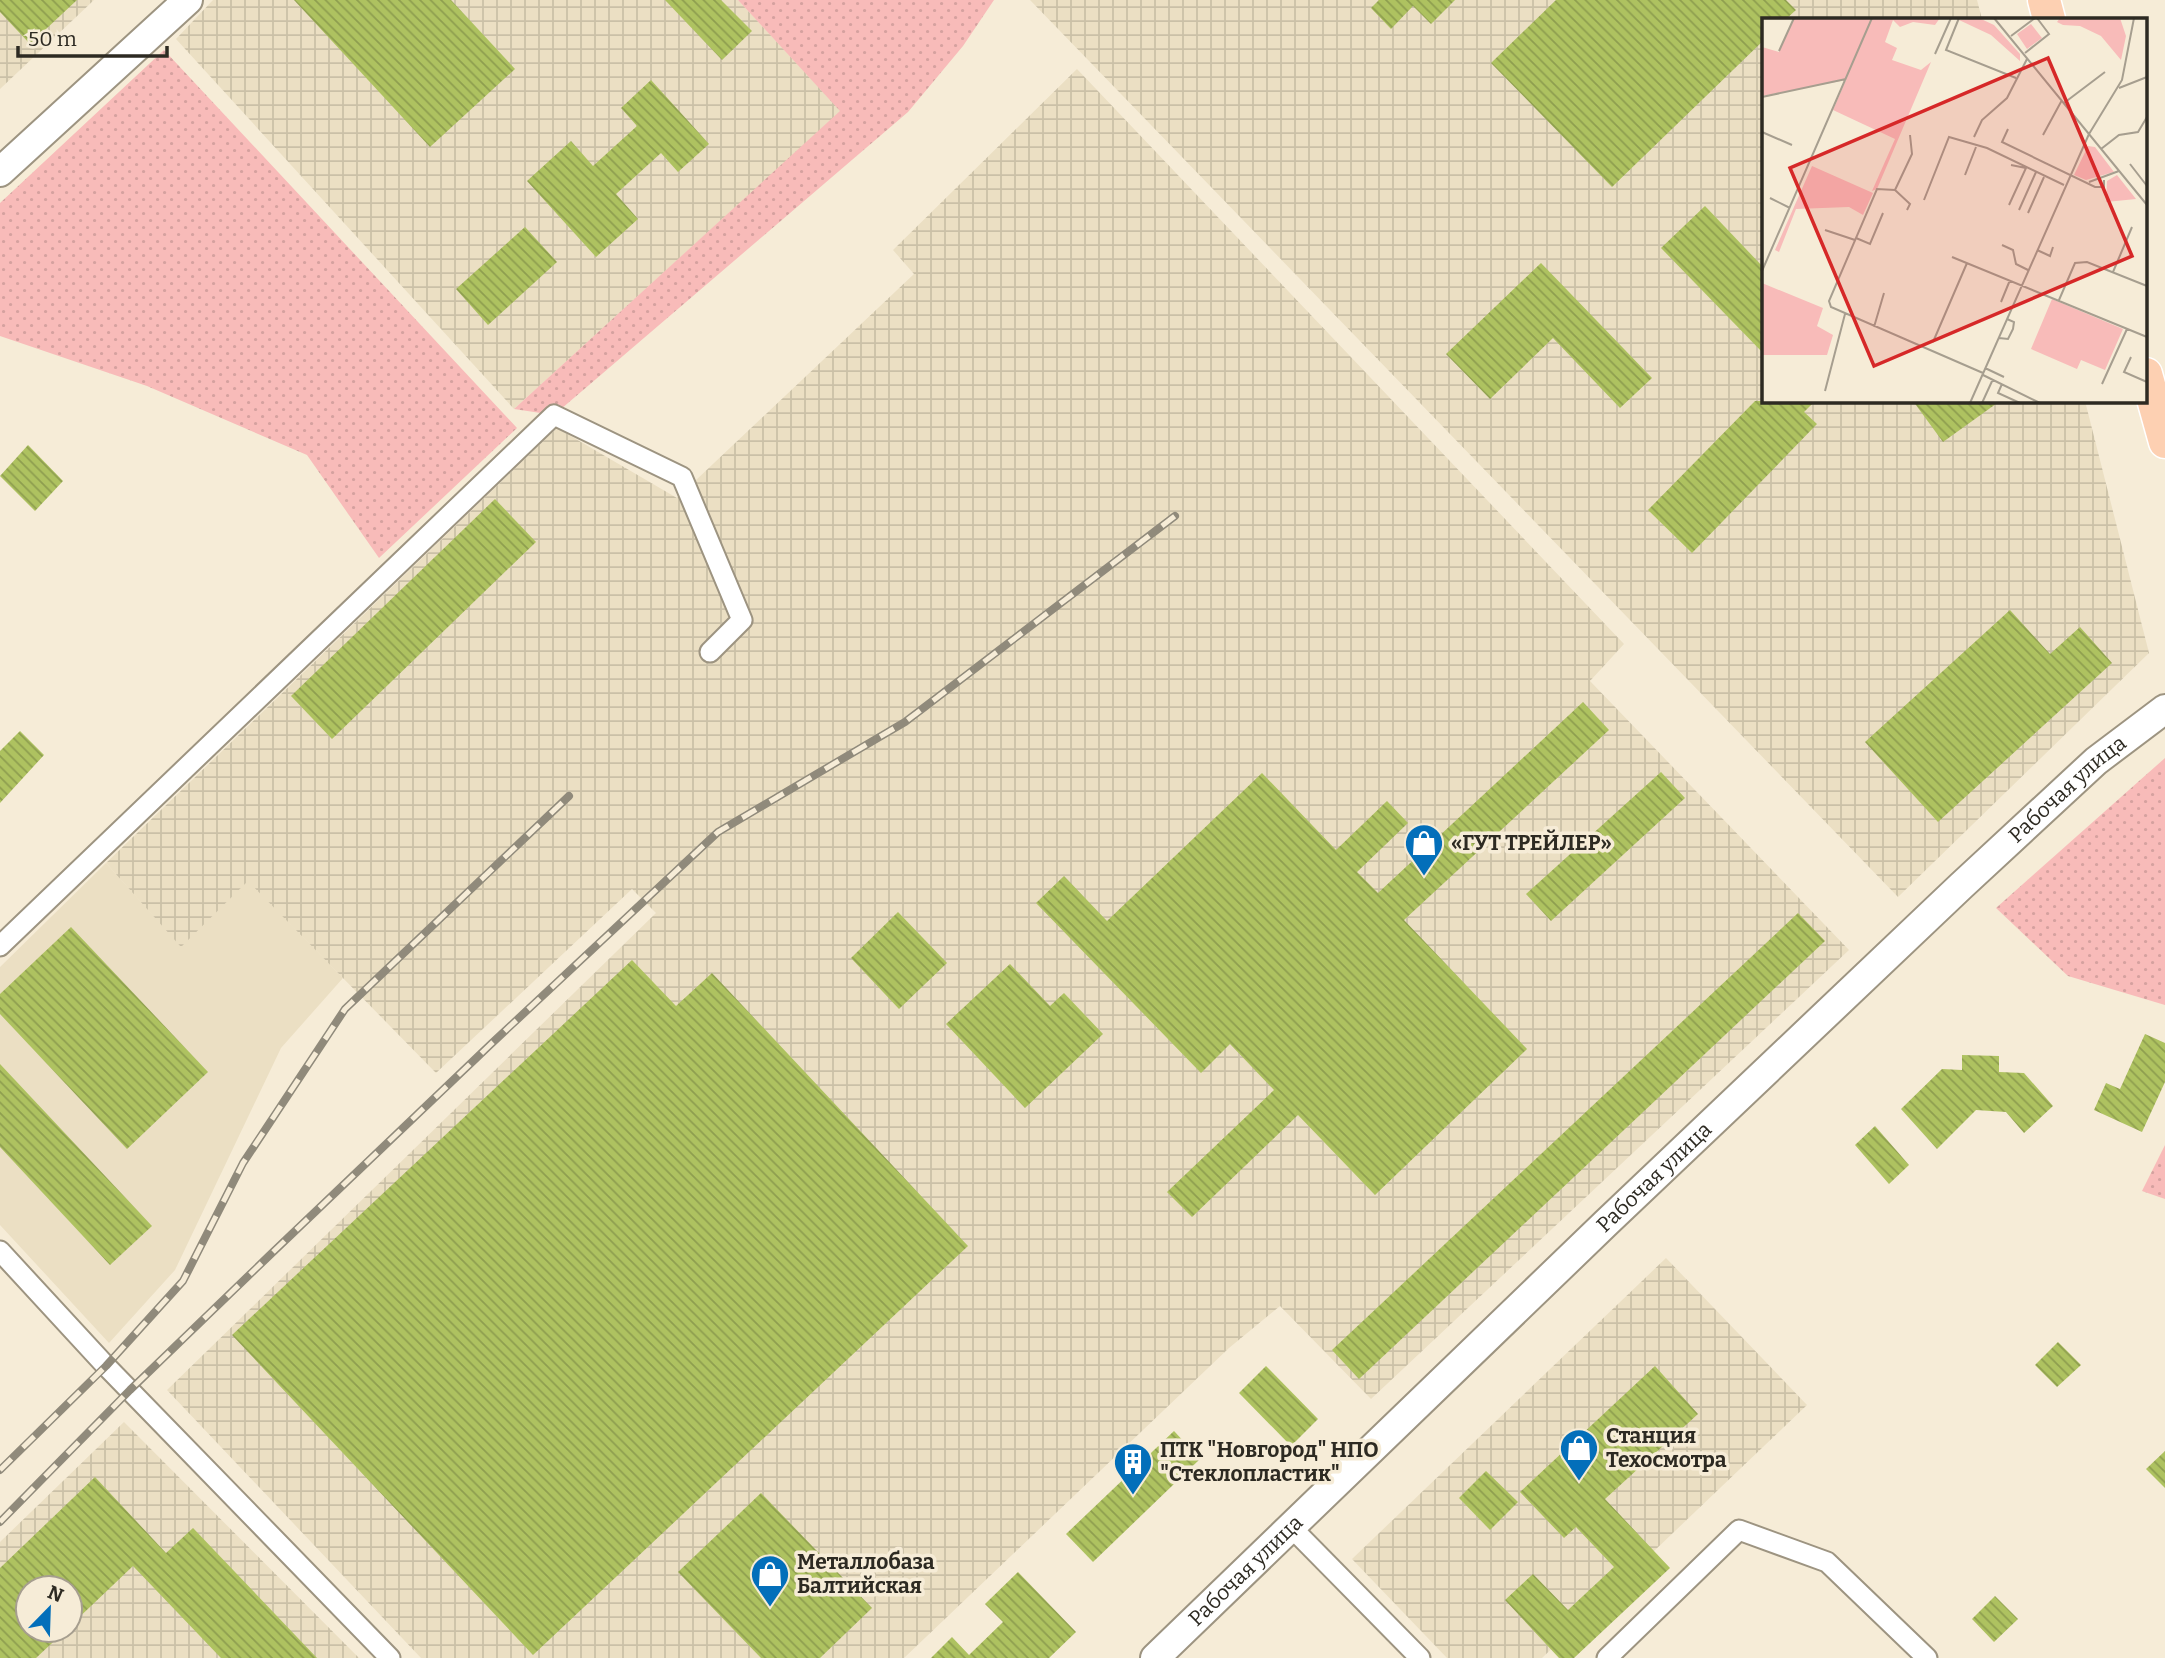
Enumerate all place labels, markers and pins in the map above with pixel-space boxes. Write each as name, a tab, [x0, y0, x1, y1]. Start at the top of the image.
shop icon: «ГУТ ТРЕЙЛЕР»	[1403, 822, 1445, 877]
place label: «ГУТ ТРЕЙЛЕР»	[1451, 829, 1612, 856]
place label: Станция Техосмотра	[1606, 1423, 1727, 1473]
shop icon: Станция Техосмотра	[1558, 1427, 1600, 1482]
place label: ПТК "Новгород" НПО "Стеклопластик"	[1160, 1437, 1379, 1487]
building icon: ПТК "Новгород" НПО "Стеклопластик"	[1112, 1441, 1154, 1496]
place label: Металлобаза Балтийская	[797, 1549, 935, 1599]
shop icon: Металлобаза Балтийская	[749, 1553, 791, 1608]

